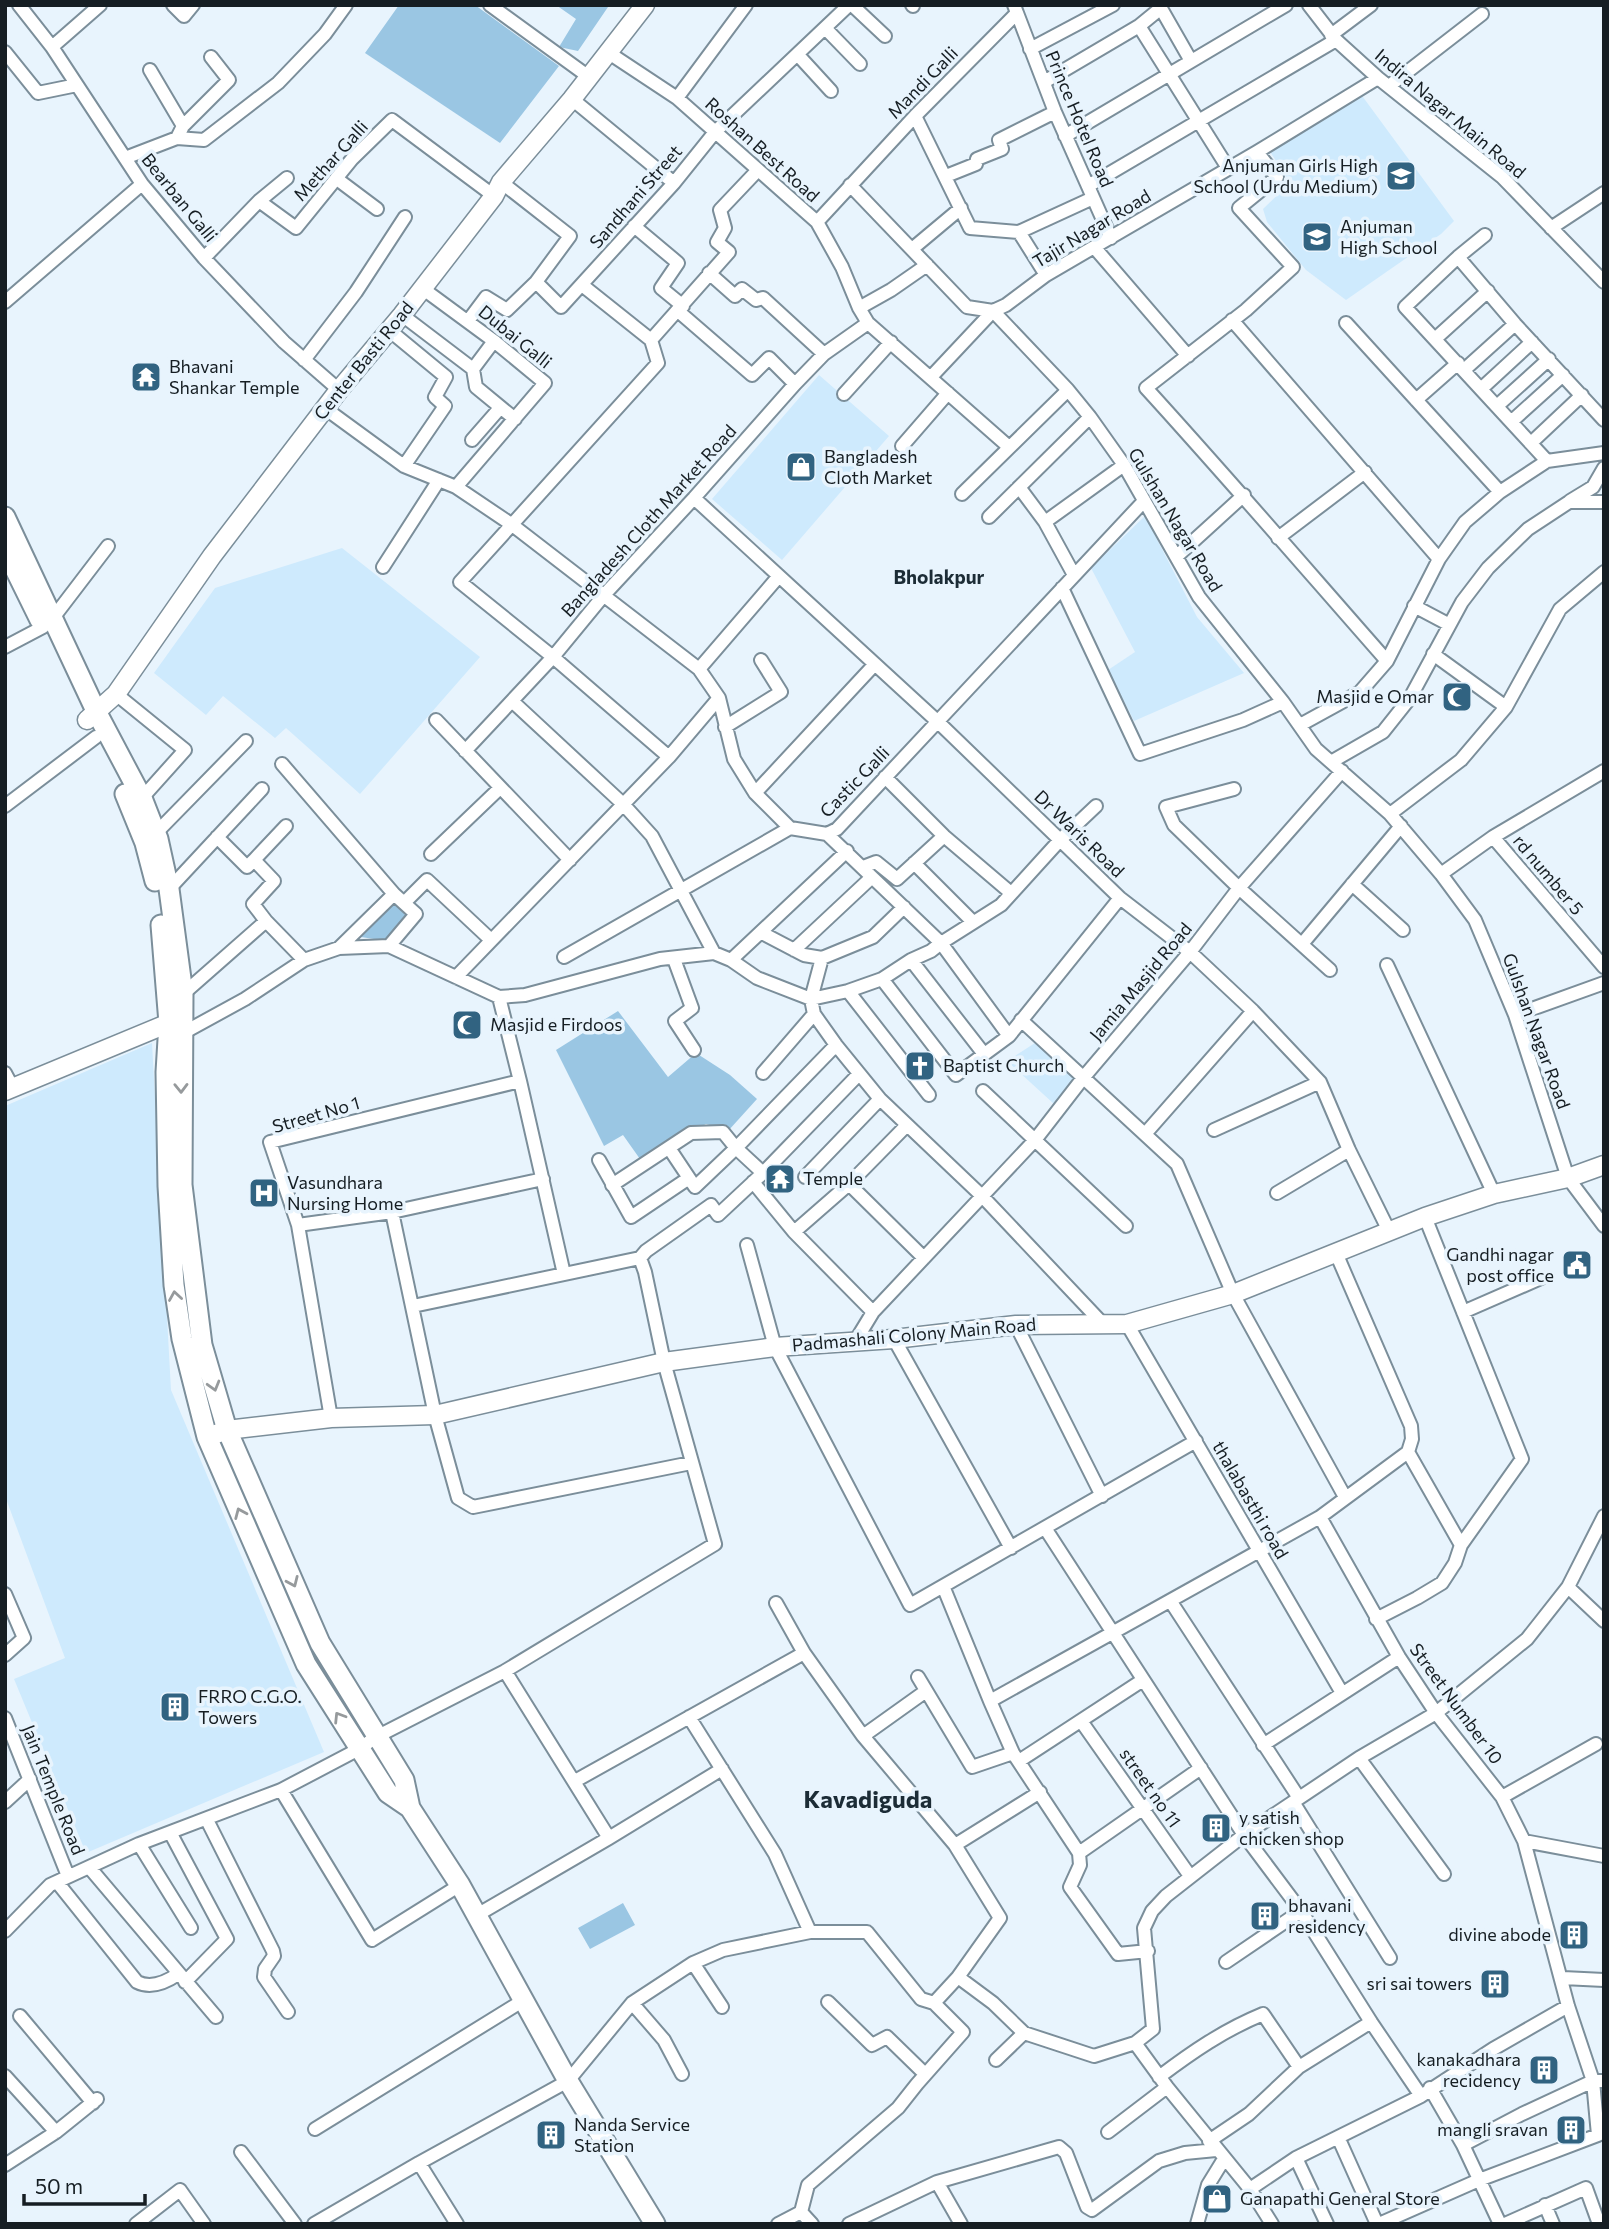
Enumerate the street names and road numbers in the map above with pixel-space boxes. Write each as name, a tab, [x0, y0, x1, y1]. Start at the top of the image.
street label: Mandi Galli	[883, 42, 962, 123]
street label: Indira Nagar Main Road	[1371, 44, 1530, 183]
street label: Prince Hotel Road	[1041, 47, 1119, 190]
street label: Roshan Best Road	[701, 92, 824, 206]
street label: Methar Galli	[288, 116, 372, 205]
street label: Sandhani Street	[584, 140, 686, 252]
street label: Bearban Galli	[137, 149, 222, 246]
street label: Tajir Nagar Road	[1028, 184, 1155, 272]
street label: Center Basti Road	[309, 297, 418, 424]
street label: Dubai Galli	[475, 300, 557, 372]
street label: Bangladesh Cloth Market Road	[556, 420, 740, 621]
street label: Gulshan Nagar Road	[1124, 443, 1228, 596]
street label: Castic Galli	[815, 741, 894, 822]
street label: Dr Waris Road	[1030, 785, 1129, 882]
street label: rd number 5	[1509, 830, 1589, 919]
street label: Jamia Masjid Road	[1084, 918, 1196, 1045]
street label: Gulshan Nagar Road	[1499, 950, 1575, 1112]
street label: Street No 1	[270, 1091, 362, 1137]
street label: Padmashali Colony Main Road	[791, 1312, 1037, 1356]
street label: thalabasthi road	[1208, 1437, 1294, 1562]
street label: Street Number 10	[1406, 1639, 1508, 1768]
street label: Jain Temple Road	[18, 1721, 90, 1858]
street label: street no 11	[1115, 1743, 1186, 1831]

